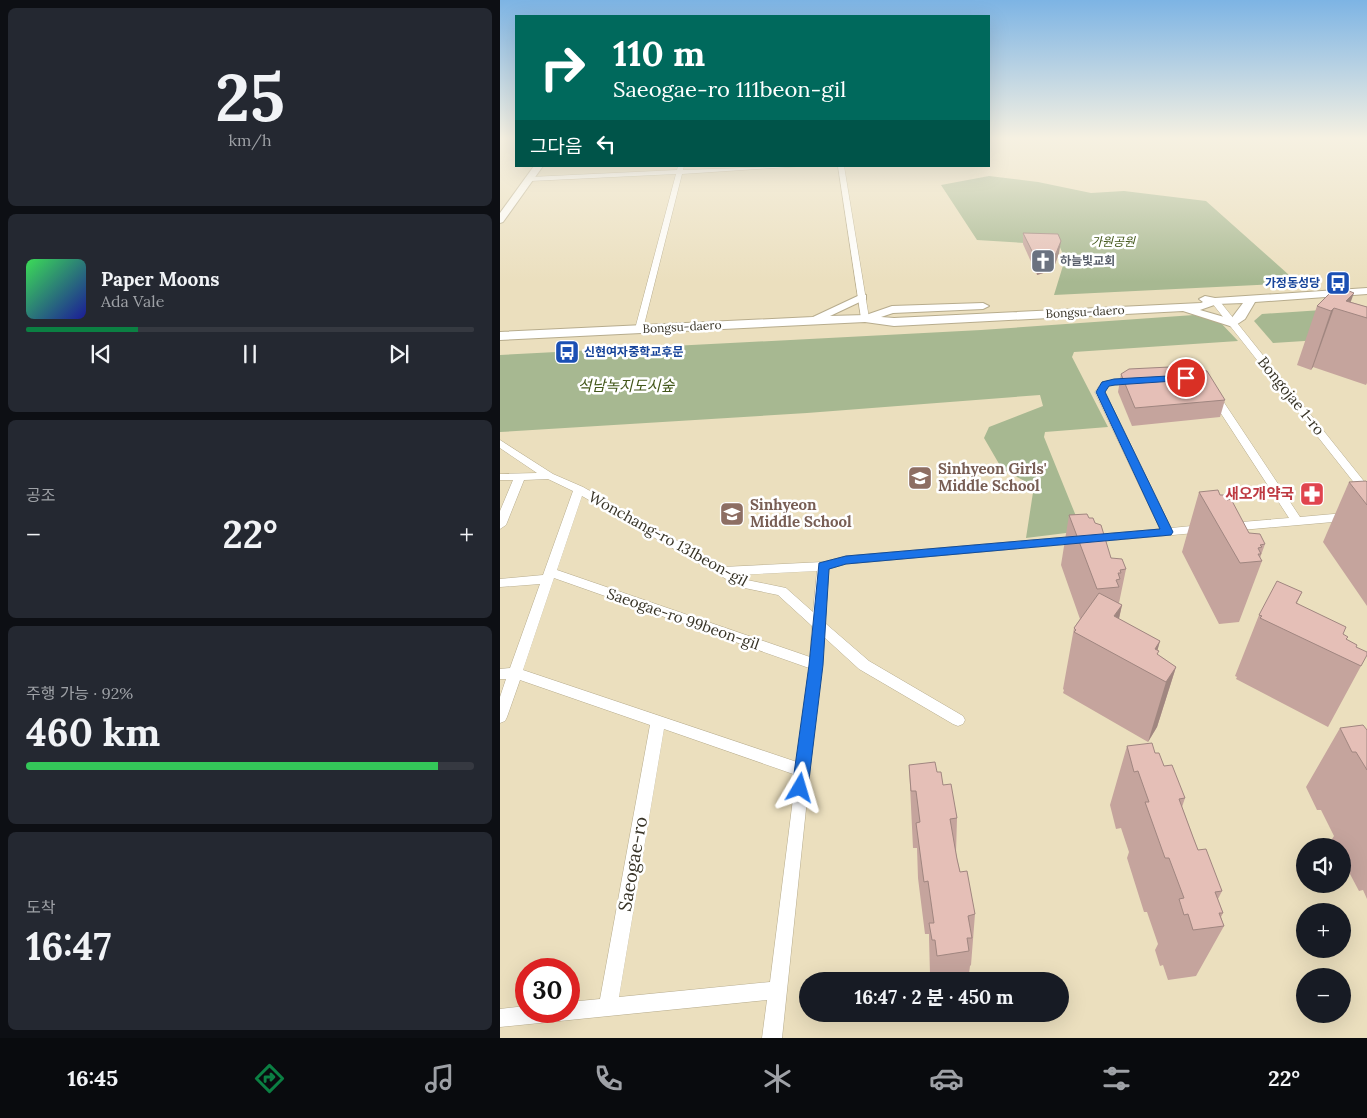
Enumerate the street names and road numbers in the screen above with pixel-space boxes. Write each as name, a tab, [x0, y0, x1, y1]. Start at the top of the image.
street label: Bongsu-daero	[1045, 302, 1125, 321]
street label: Bongsu-daero	[642, 317, 722, 336]
street label: Bongojae 1-ro	[1254, 353, 1329, 439]
street label: Wonchang-ro 131beon-gil	[585, 487, 751, 590]
street label: Saeogae-ro 99beon-gil	[604, 584, 762, 654]
street label: Saeogae-ro	[613, 815, 652, 913]

